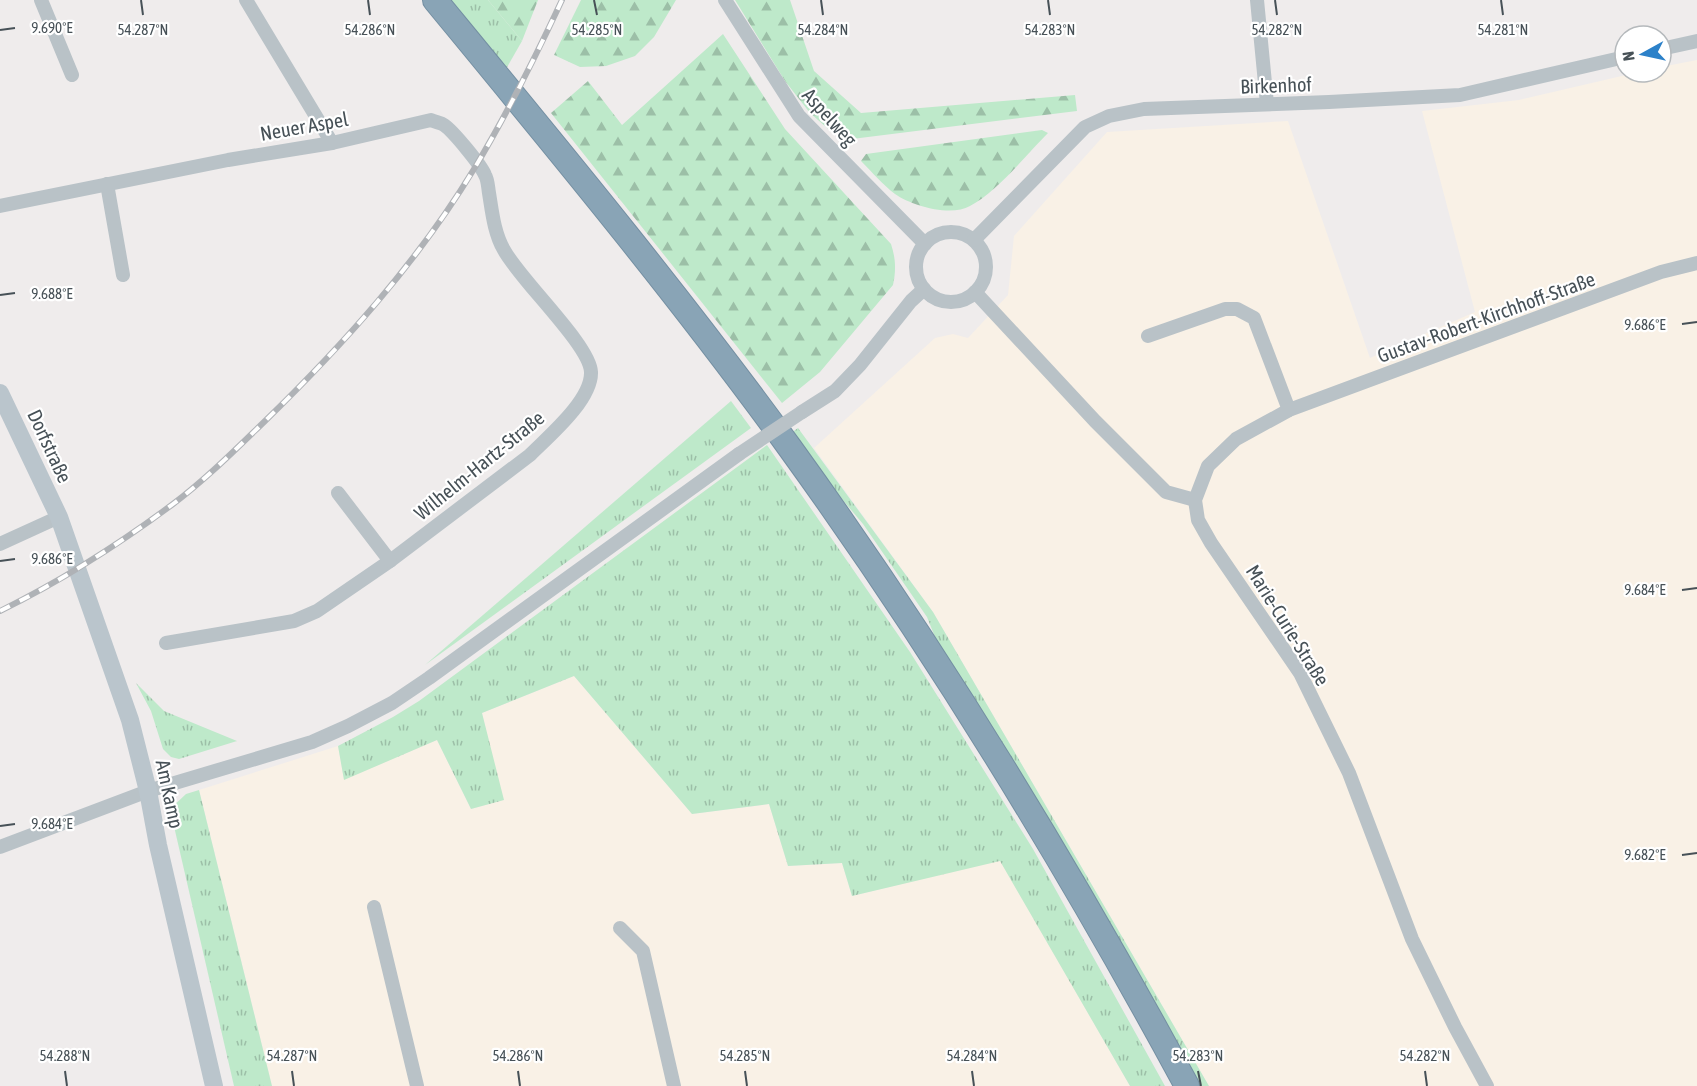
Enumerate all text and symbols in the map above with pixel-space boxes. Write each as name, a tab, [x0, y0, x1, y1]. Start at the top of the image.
text: 9.690°E	[31, 19, 73, 36]
text: 54.287°N	[118, 21, 168, 38]
text: 54.286°N	[345, 21, 395, 38]
text: 54.285°N	[572, 21, 622, 38]
text: 54.284°N	[798, 21, 848, 38]
text: 54.283°N	[1025, 21, 1075, 38]
text: 54.282°N	[1252, 21, 1302, 38]
text: 54.281°N	[1478, 21, 1528, 38]
north arrow	[1613, 24, 1673, 84]
text: N	[1619, 50, 1638, 62]
street label: Birkenhof	[1240, 72, 1313, 98]
street label: Aspelweg	[798, 83, 862, 151]
street label: Neuer Aspel	[258, 107, 350, 145]
street label: Gustav-Robert-Kirchhoff-Straße	[1374, 267, 1598, 367]
text: 9.688°E	[31, 285, 73, 302]
text: 9.686°E	[1624, 316, 1666, 333]
street label: Dorfstraße	[23, 406, 77, 486]
street label: Wilhelm-Hartz-Straße	[410, 406, 548, 524]
text: 9.686°E	[31, 550, 73, 567]
street label: Marie-Curie-Straße	[1242, 560, 1334, 690]
text: 9.684°E	[1624, 581, 1666, 598]
street label: Am Kamp	[152, 758, 188, 830]
text: 9.684°E	[31, 815, 73, 832]
text: 9.682°E	[1624, 846, 1666, 863]
text: 54.288°N	[40, 1047, 90, 1064]
text: 54.287°N	[267, 1047, 317, 1064]
text: 54.286°N	[493, 1047, 543, 1064]
text: 54.285°N	[720, 1047, 770, 1064]
text: 54.284°N	[947, 1047, 997, 1064]
text: 54.283°N	[1173, 1047, 1223, 1064]
text: 54.282°N	[1400, 1047, 1450, 1064]

